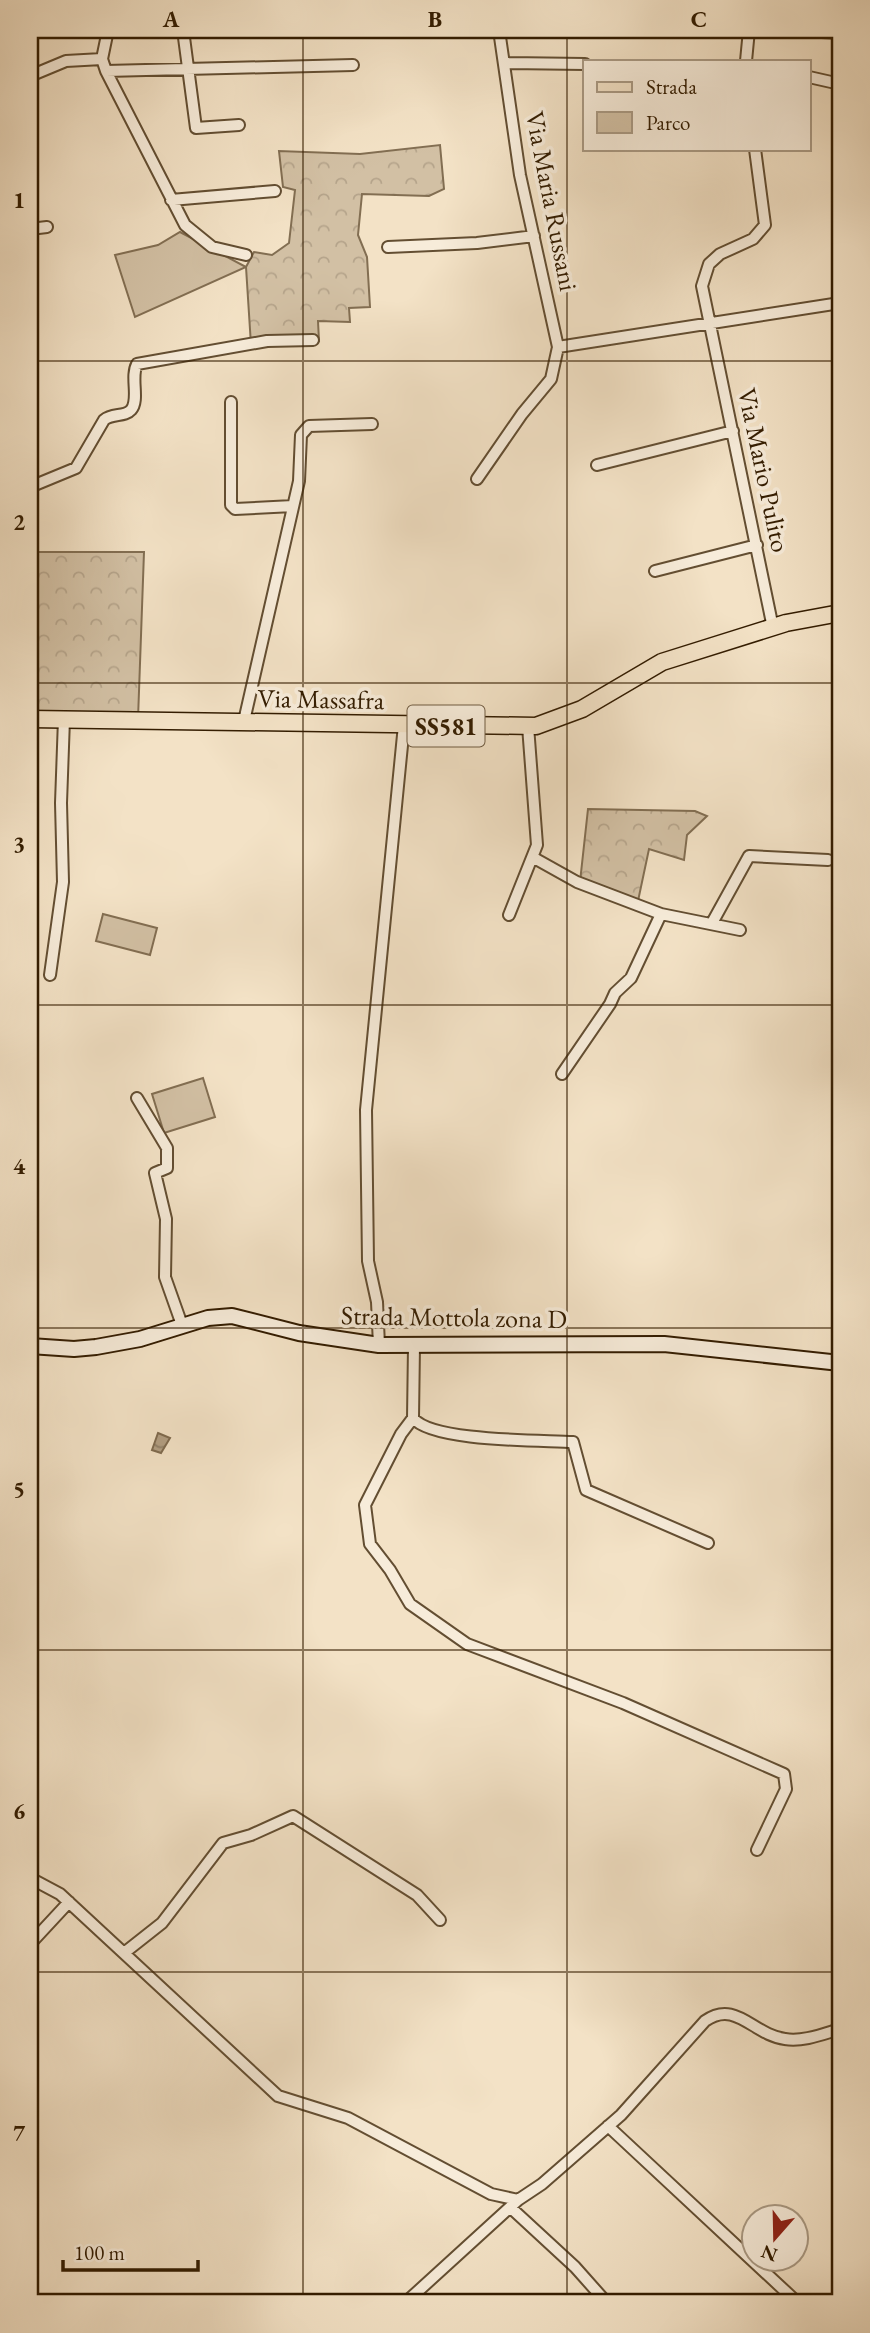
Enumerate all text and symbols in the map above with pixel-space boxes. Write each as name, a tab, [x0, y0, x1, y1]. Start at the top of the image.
text: A	[162, 4, 180, 34]
text: B	[428, 4, 442, 34]
text: C	[691, 4, 707, 34]
legend	[583, 60, 810, 150]
text: Strada	[646, 73, 697, 100]
street label: Via Maria Russani	[518, 108, 586, 294]
text: Parco	[646, 109, 690, 136]
text: 1	[13, 185, 25, 215]
street label: Via Mario Pulito	[730, 385, 798, 555]
text: 2	[13, 507, 25, 537]
street label: Via Massafra	[257, 681, 385, 717]
road number: SS581	[408, 706, 485, 746]
text: 3	[13, 829, 25, 859]
text: 4	[13, 1151, 26, 1181]
street label: Strada Mottola zona D	[341, 1298, 567, 1336]
text: 5	[13, 1474, 25, 1504]
text: 6	[13, 1796, 25, 1826]
text: 7	[13, 2118, 26, 2148]
north arrow	[740, 2204, 810, 2274]
scale bar	[63, 2228, 198, 2272]
text: 100 m	[74, 2239, 125, 2266]
text: N	[757, 2239, 781, 2268]

